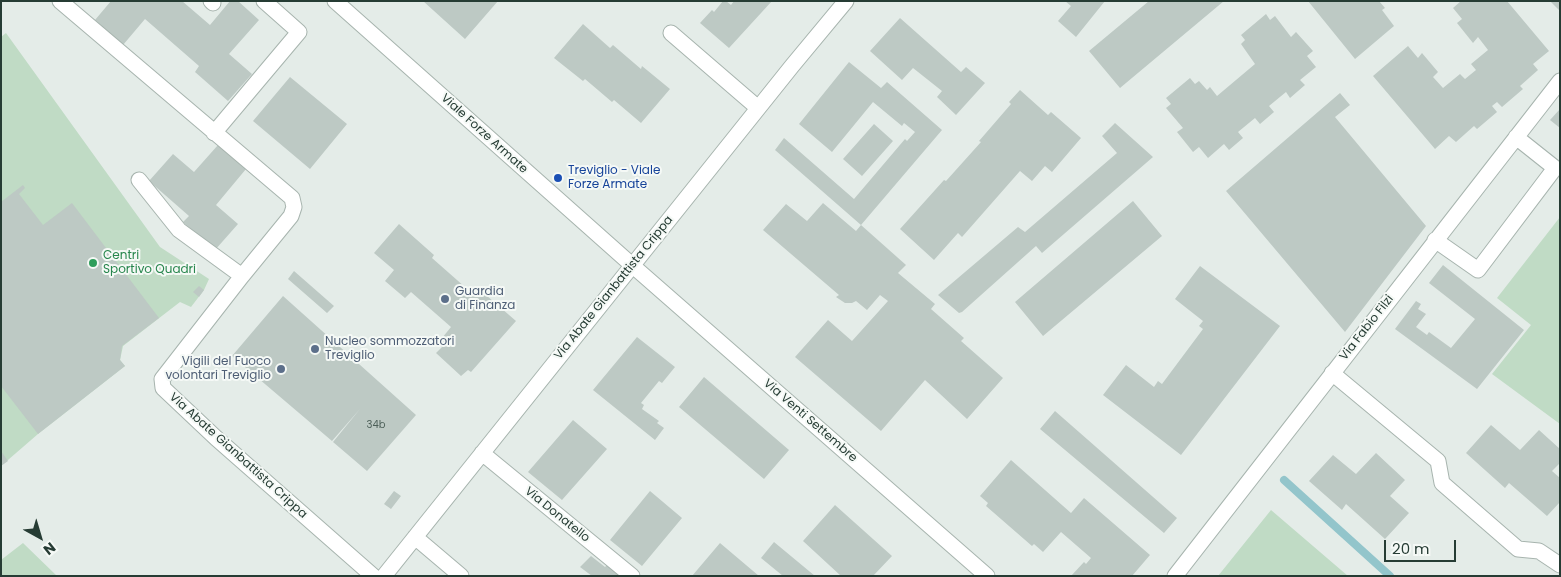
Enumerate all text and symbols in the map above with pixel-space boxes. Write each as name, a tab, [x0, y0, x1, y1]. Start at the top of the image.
street label: Viale Forze Armate	[438, 91, 530, 177]
place label: Treviglio - Viale Forze Armate	[568, 164, 660, 192]
marker: Treviglio - Viale Forze Armate	[552, 172, 564, 184]
street label: Via Abate Gianbattista Crippa	[552, 213, 676, 363]
place label: Centri Sportivo Quadri	[103, 249, 196, 277]
marker: Centri Sportivo Quadri	[87, 257, 99, 269]
place label: Guardia di Finanza	[455, 285, 515, 313]
street label: Via Fabio Filzi	[1337, 292, 1397, 364]
marker: Guardia di Finanza	[439, 293, 451, 305]
place label: Nucleo sommozzatori Treviglio	[325, 335, 455, 363]
marker: Nucleo sommozzatori Treviglio	[309, 343, 321, 355]
place label: Vigili del Fuoco volontari Treviglio	[165, 355, 271, 383]
marker: Vigili del Fuoco volontari Treviglio	[275, 363, 287, 375]
street label: Via Venti Settembre	[760, 376, 860, 466]
street label: Via Abate Gianbattista Crippa	[166, 390, 310, 522]
house number: 34b	[367, 419, 385, 431]
street label: Via Donatello	[521, 484, 593, 546]
north arrow	[15, 512, 65, 562]
scale bar	[1386, 530, 1458, 562]
text: N	[39, 538, 60, 560]
text: 20 m	[1392, 538, 1430, 559]

